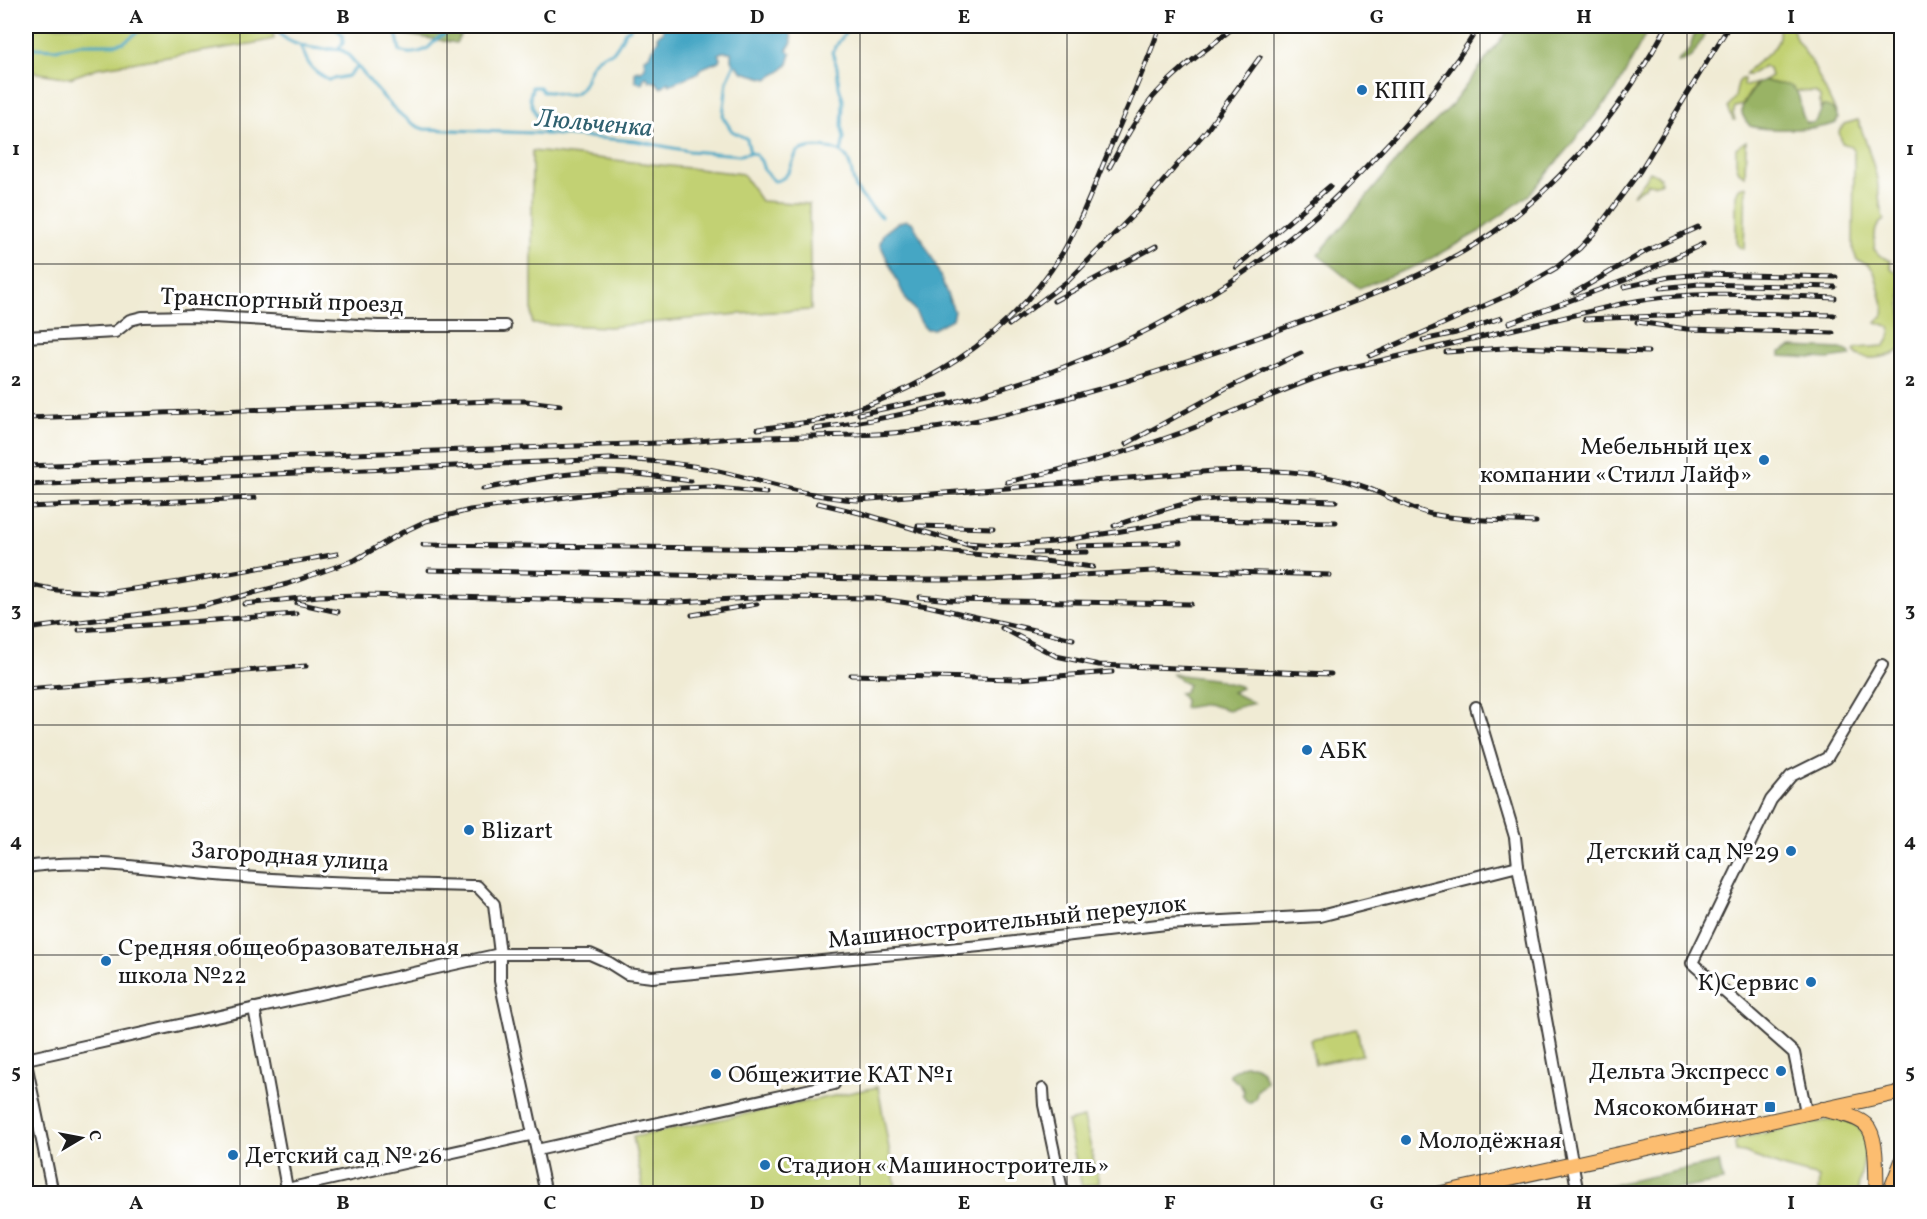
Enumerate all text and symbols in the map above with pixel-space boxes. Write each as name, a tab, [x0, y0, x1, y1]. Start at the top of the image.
text: A	[129, 4, 143, 32]
text: B	[336, 4, 350, 32]
text: C	[544, 4, 557, 32]
text: D	[750, 4, 764, 32]
text: E	[958, 4, 970, 32]
text: F	[1164, 4, 1176, 32]
text: G	[1370, 4, 1384, 32]
text: H	[1576, 4, 1592, 32]
text: I	[1787, 4, 1795, 32]
place label: КПП	[1374, 75, 1426, 109]
marker: КПП	[1355, 83, 1369, 97]
water label: Люльченка	[533, 101, 654, 147]
text: 1	[12, 136, 20, 164]
text: 1	[1906, 136, 1914, 164]
street label: Транспортный проезд	[160, 281, 405, 323]
text: 2	[11, 367, 21, 395]
text: 2	[1905, 367, 1915, 395]
place label: Мебельный цех компании «Стилл Лайф»	[1480, 431, 1752, 493]
marker: Мебельный цех компании «Стилл Лайф»	[1757, 453, 1771, 467]
text: 3	[11, 597, 21, 625]
text: 3	[1905, 597, 1915, 625]
place label: АБК	[1319, 735, 1367, 769]
marker: АБК	[1300, 743, 1314, 757]
place label: Blizart	[481, 815, 553, 849]
marker: Blizart	[462, 823, 476, 837]
text: 4	[10, 828, 22, 856]
text: 4	[1904, 828, 1916, 856]
street label: Загородная улица	[190, 834, 390, 882]
place label: Детский сад №29	[1587, 836, 1779, 870]
marker: Детский сад №29	[1784, 844, 1798, 858]
street label: Машиностроительный переулок	[826, 887, 1188, 959]
place label: Средняя общеобразовательная школа №22	[118, 932, 459, 994]
marker: Средняя общеобразовательная школа №22	[99, 954, 113, 968]
place label: К)Сервис	[1697, 967, 1799, 1001]
marker: К)Сервис	[1804, 975, 1818, 989]
place label: Дельта Экспресс	[1589, 1056, 1769, 1090]
text: 5	[11, 1059, 21, 1087]
place label: Общежитие КАТ №1	[728, 1059, 954, 1093]
text: 5	[1905, 1059, 1915, 1087]
marker: Дельта Экспресс	[1774, 1064, 1788, 1078]
marker: Общежитие КАТ №1	[709, 1067, 723, 1081]
place label: Мясокомбинат	[1594, 1092, 1758, 1126]
marker: Мясокомбинат	[1763, 1100, 1777, 1114]
north arrow	[51, 1108, 111, 1168]
place label: Молодёжная	[1418, 1125, 1562, 1159]
text: С	[82, 1129, 106, 1143]
marker: Молодёжная	[1399, 1133, 1413, 1147]
place label: Детский сад № 26	[245, 1140, 442, 1174]
marker: Детский сад № 26	[226, 1148, 240, 1162]
place label: Стадион «Машиностроитель»	[777, 1150, 1109, 1184]
marker: Стадион «Машиностроитель»	[758, 1158, 772, 1172]
text: A	[129, 1190, 143, 1218]
text: B	[336, 1190, 350, 1218]
text: C	[544, 1190, 557, 1218]
text: D	[750, 1190, 764, 1218]
text: E	[958, 1190, 970, 1218]
text: F	[1164, 1190, 1176, 1218]
text: G	[1370, 1190, 1384, 1218]
text: H	[1576, 1190, 1592, 1218]
text: I	[1787, 1190, 1795, 1218]

